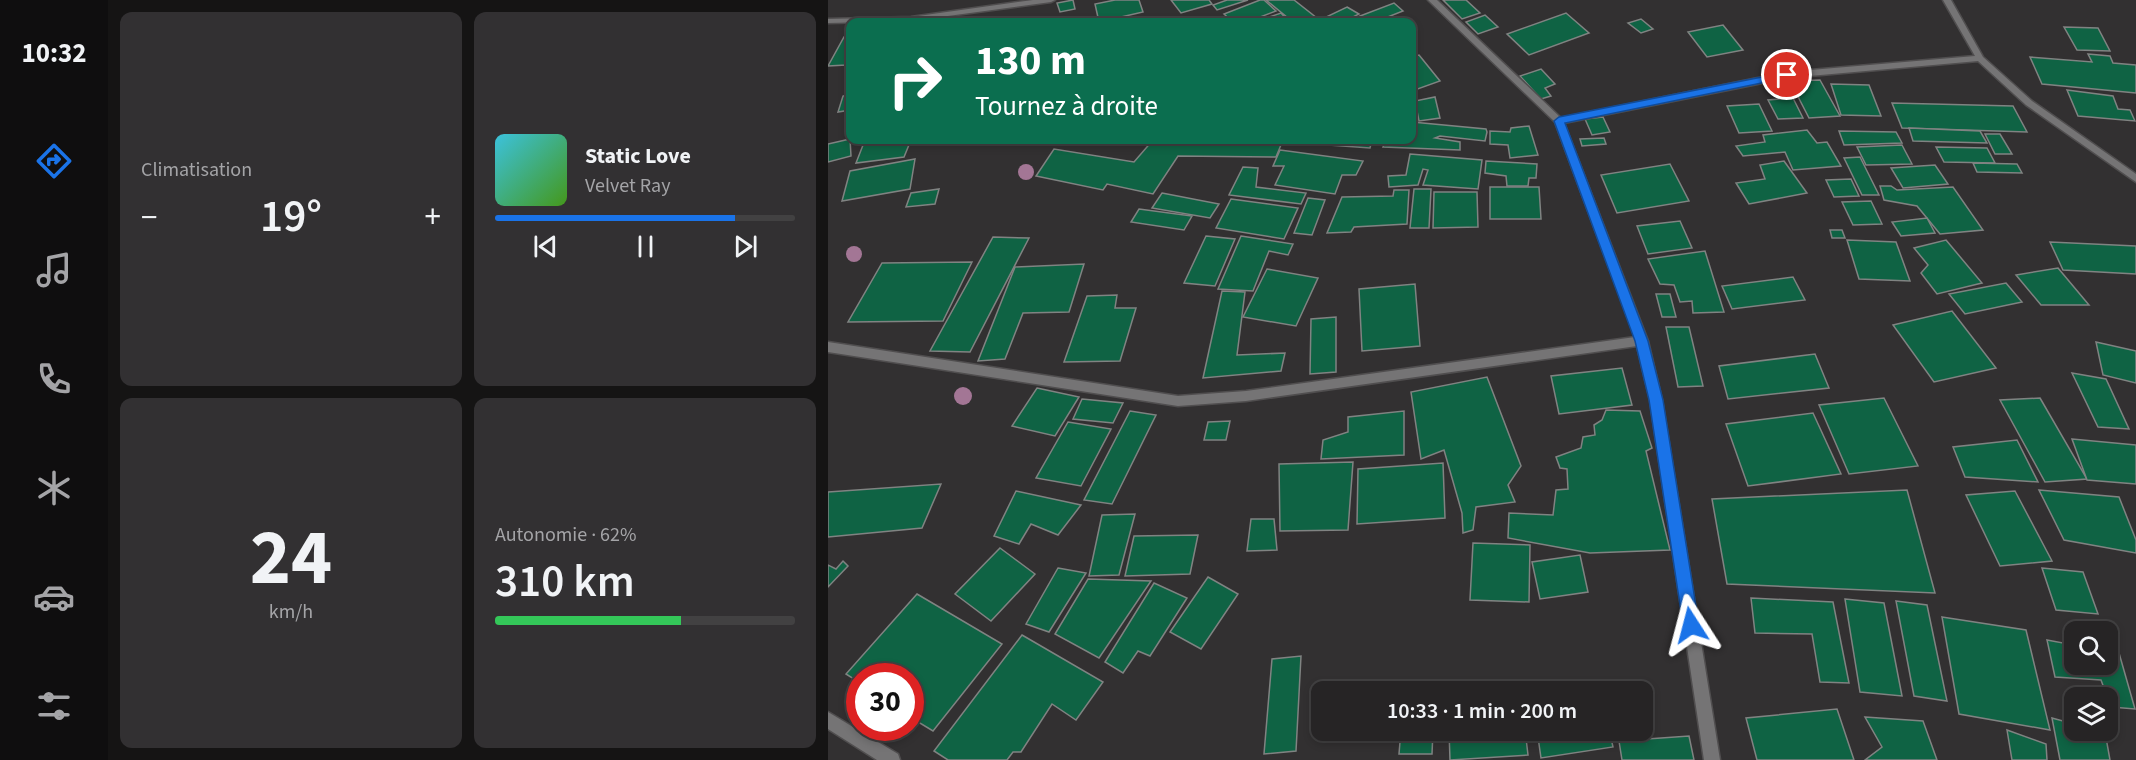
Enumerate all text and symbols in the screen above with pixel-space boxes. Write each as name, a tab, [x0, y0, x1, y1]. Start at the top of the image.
text: 130 m	[975, 31, 1086, 91]
text: 10:32	[21, 34, 87, 73]
icon: right	[876, 42, 954, 120]
pin	[1761, 49, 1812, 100]
icon: arrive	[1770, 58, 1803, 91]
text: Tournez à droite	[975, 87, 1158, 126]
icon: directions	[33, 140, 75, 182]
text: Static Love	[585, 140, 691, 172]
text: Climatisation	[141, 156, 252, 184]
text: Velvet Ray	[585, 172, 671, 200]
text: 19°	[260, 185, 322, 249]
text: −	[141, 194, 157, 241]
text: +	[425, 194, 441, 241]
icon: previous	[529, 230, 562, 263]
icon: pause	[629, 230, 662, 263]
icon: next	[729, 230, 762, 263]
icon: music	[33, 249, 75, 291]
icon: phone	[33, 358, 75, 400]
icon: climate	[33, 467, 75, 509]
text: 24	[250, 503, 332, 614]
text: Autonomie · 62%	[495, 521, 636, 549]
text: 310 km	[495, 550, 635, 614]
icon: car	[33, 576, 75, 618]
position arrow	[1659, 593, 1723, 657]
text: km/h	[269, 598, 313, 626]
map controls	[2064, 621, 2118, 741]
button: search	[2064, 621, 2118, 675]
speed limit sign: 30	[846, 663, 924, 741]
icon: filters	[33, 685, 75, 727]
button: layers	[2064, 687, 2118, 741]
text: 10:33 · 1 min · 200 m	[1387, 695, 1577, 727]

